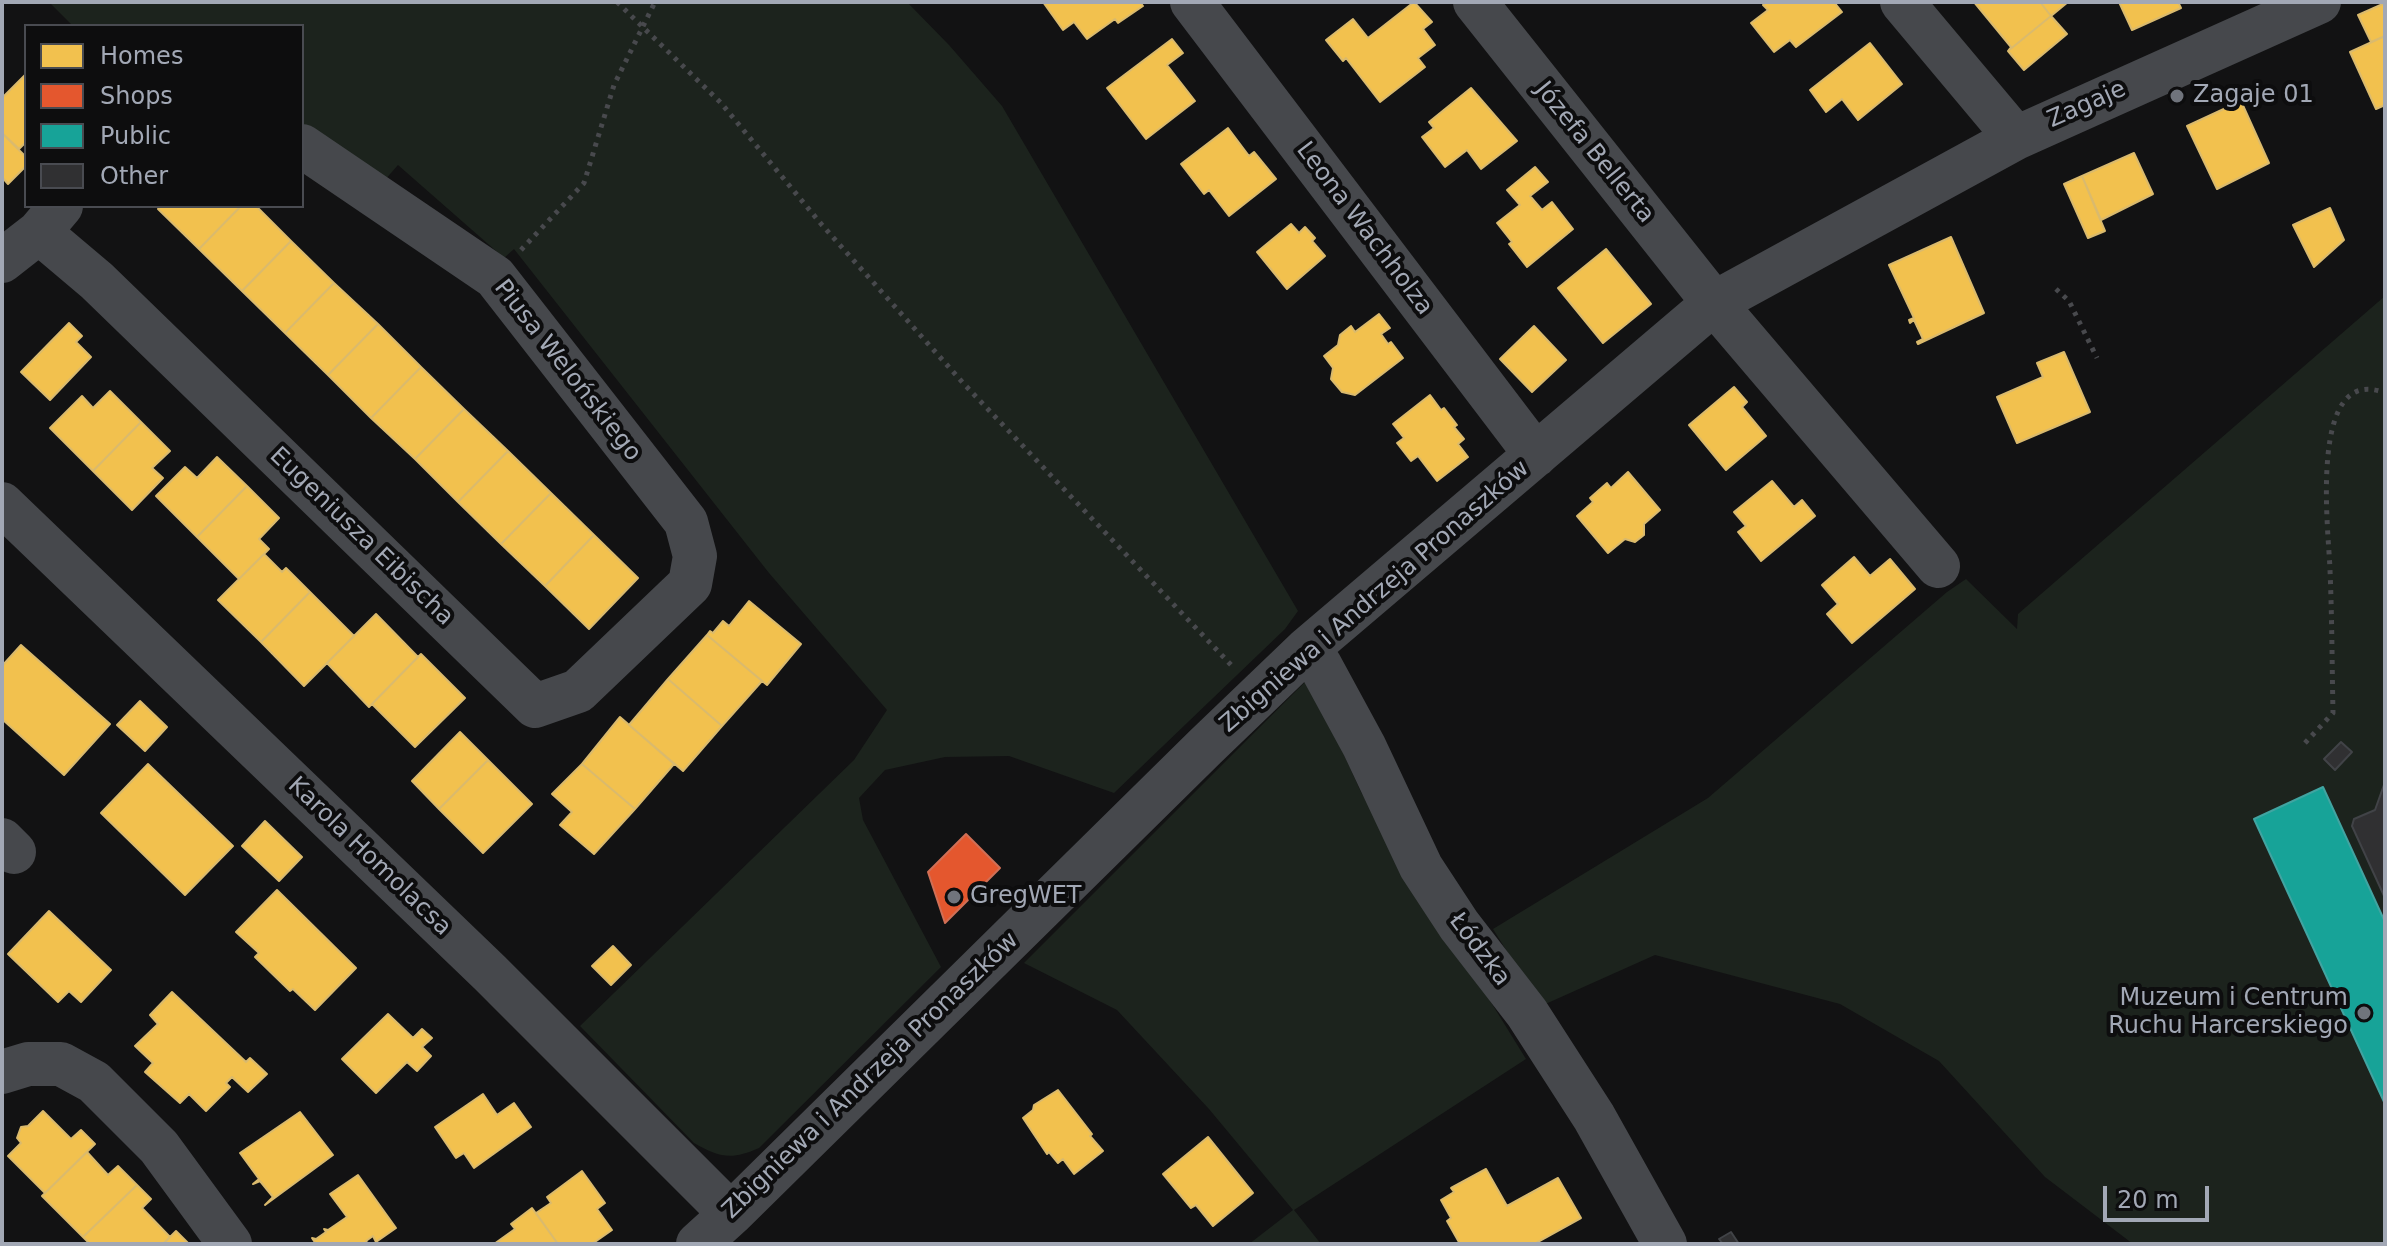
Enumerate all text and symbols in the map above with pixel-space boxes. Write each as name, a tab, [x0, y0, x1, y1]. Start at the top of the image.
legend	[24, 24, 304, 208]
text: Homes	[100, 42, 183, 70]
street label: Zagaje	[2043, 75, 2131, 135]
street label: Józefa Bellerta	[1528, 77, 1660, 229]
text: Shops	[100, 82, 173, 110]
place label: Zagaje 01	[2193, 82, 2314, 110]
marker: Zagaje 01	[2168, 87, 2186, 105]
text: Public	[100, 122, 171, 150]
street label: Leona Wachholza	[1290, 137, 1438, 321]
text: Other	[100, 162, 168, 190]
street label: Piusa Welońskiego	[487, 275, 647, 467]
street label: Eugeniusza Eibischa	[263, 442, 459, 632]
street label: Zbigniewa i Andrzeja Pronaszków	[1215, 455, 1535, 739]
street label: Karola Homolacsa	[281, 772, 457, 942]
place label: GregWET	[970, 883, 1081, 911]
marker: GregWET	[945, 888, 963, 906]
street label: Łódzka	[1442, 908, 1516, 992]
street label: Zbigniewa i Andrzeja Pronaszków	[717, 927, 1025, 1225]
place label: Muzeum i Centrum Ruchu Harcerskiego	[2108, 985, 2348, 1041]
marker: Muzeum i Centrum Ruchu Harcerskiego	[2355, 1004, 2373, 1022]
scale bar	[2107, 1170, 2213, 1220]
text: 20 m	[2117, 1186, 2179, 1214]

